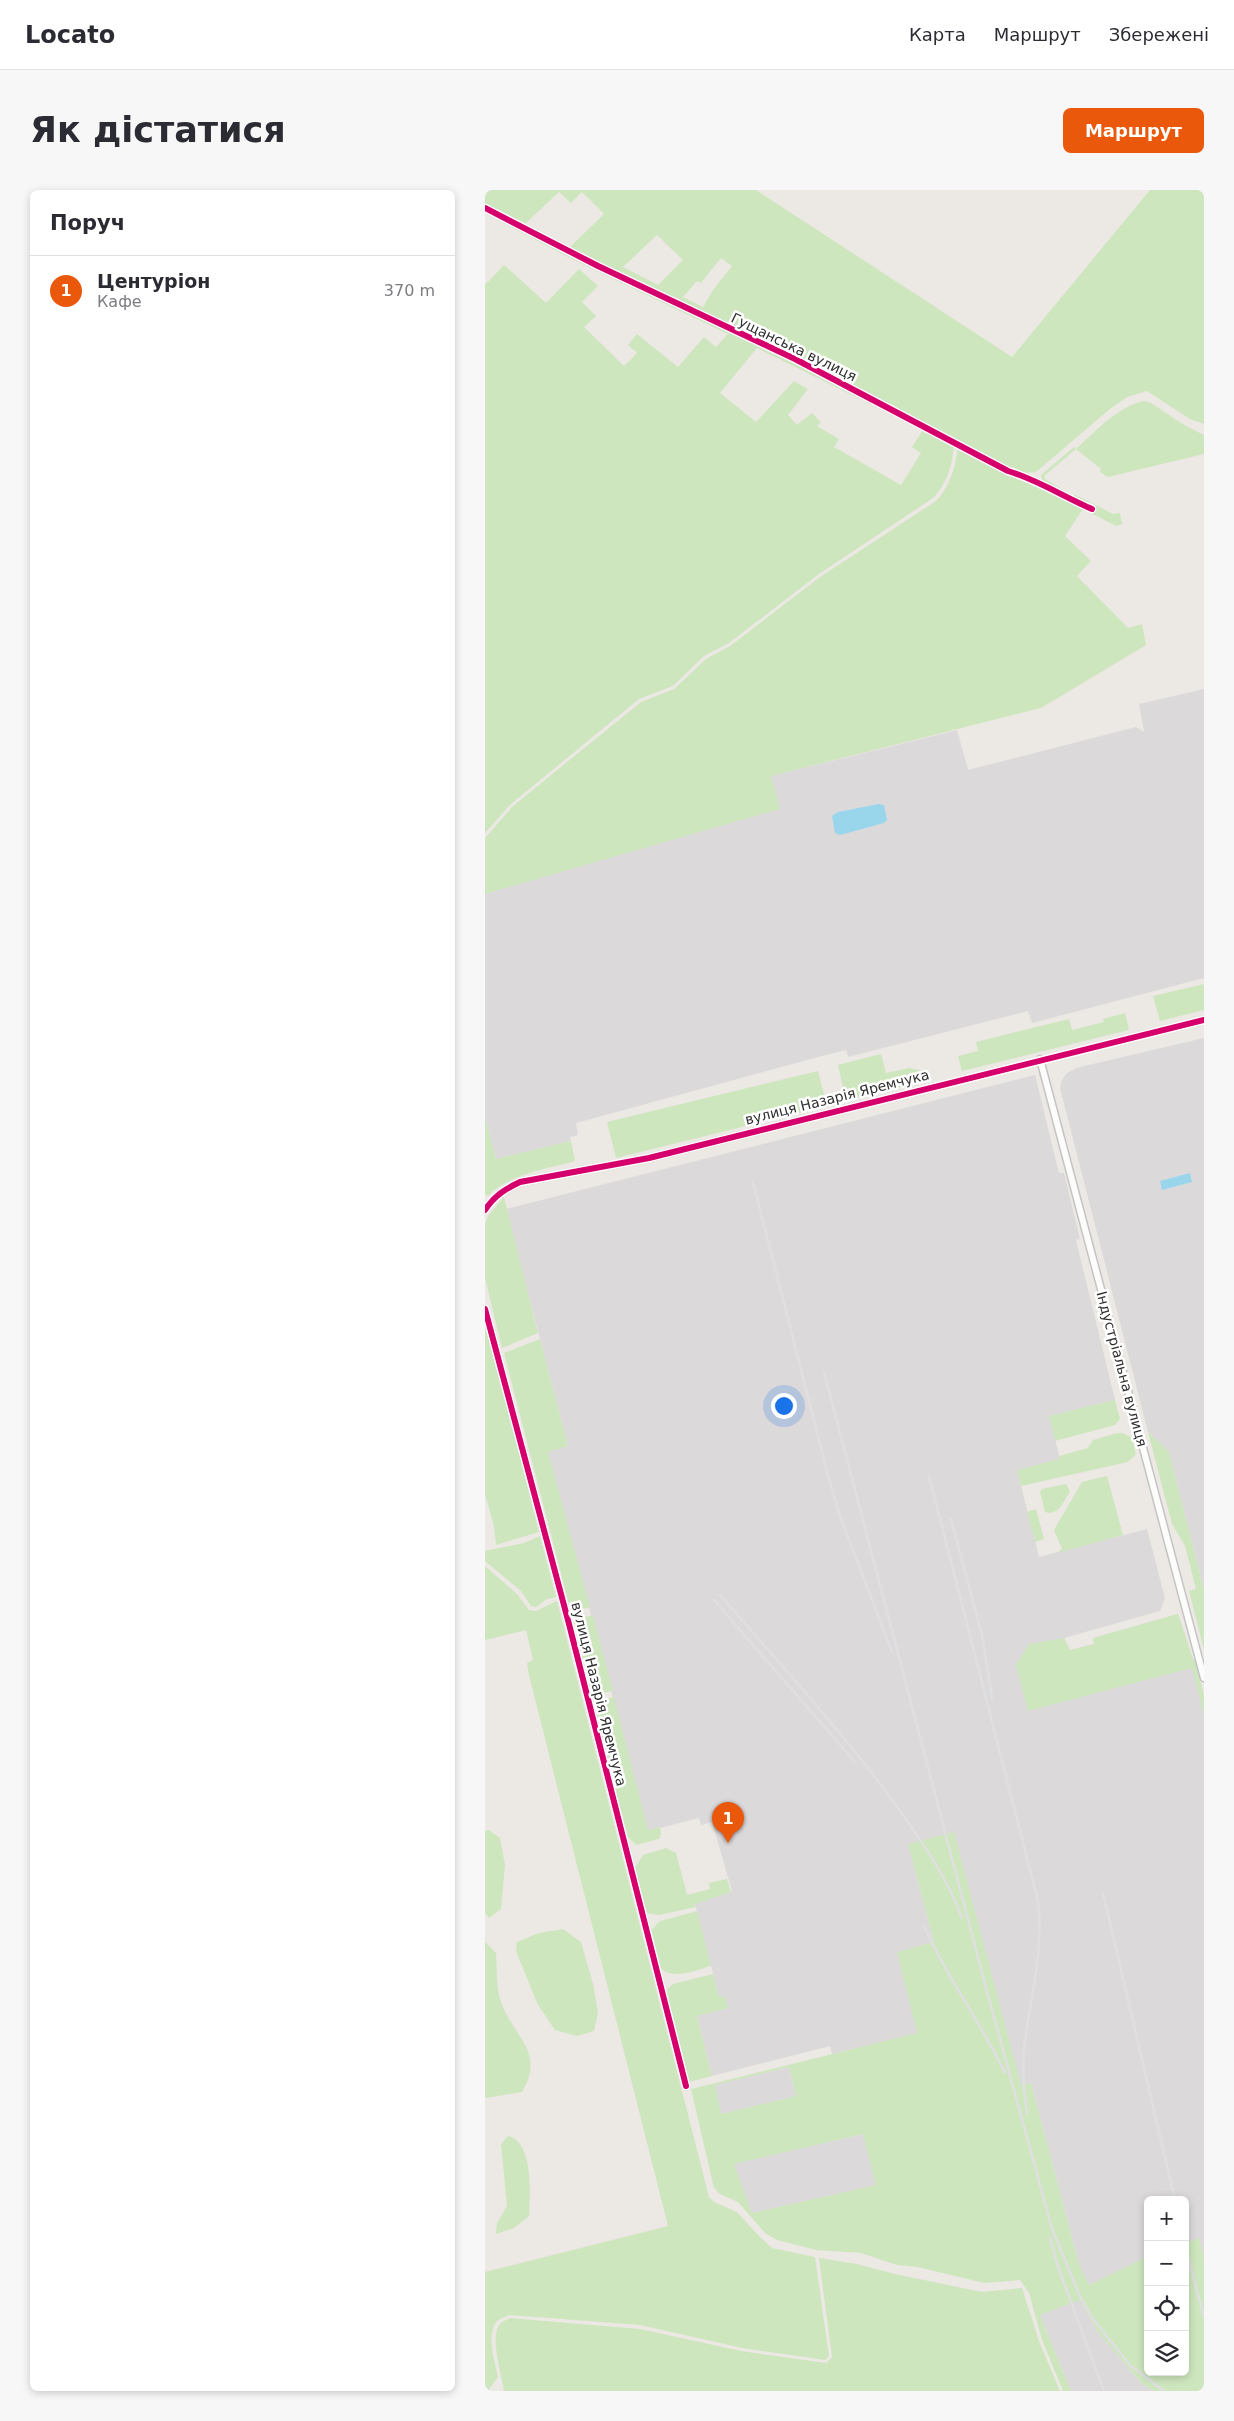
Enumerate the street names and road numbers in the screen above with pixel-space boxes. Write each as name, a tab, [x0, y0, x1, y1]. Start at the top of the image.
street label: Гущанська вулиця	[729, 310, 859, 384]
street label: вулиця Назарія Яремчука	[743, 1066, 931, 1128]
street label: Індустріальна вулиця	[1094, 1289, 1150, 1449]
street label: вулиця Назарія Яремчука	[568, 1600, 630, 1788]

